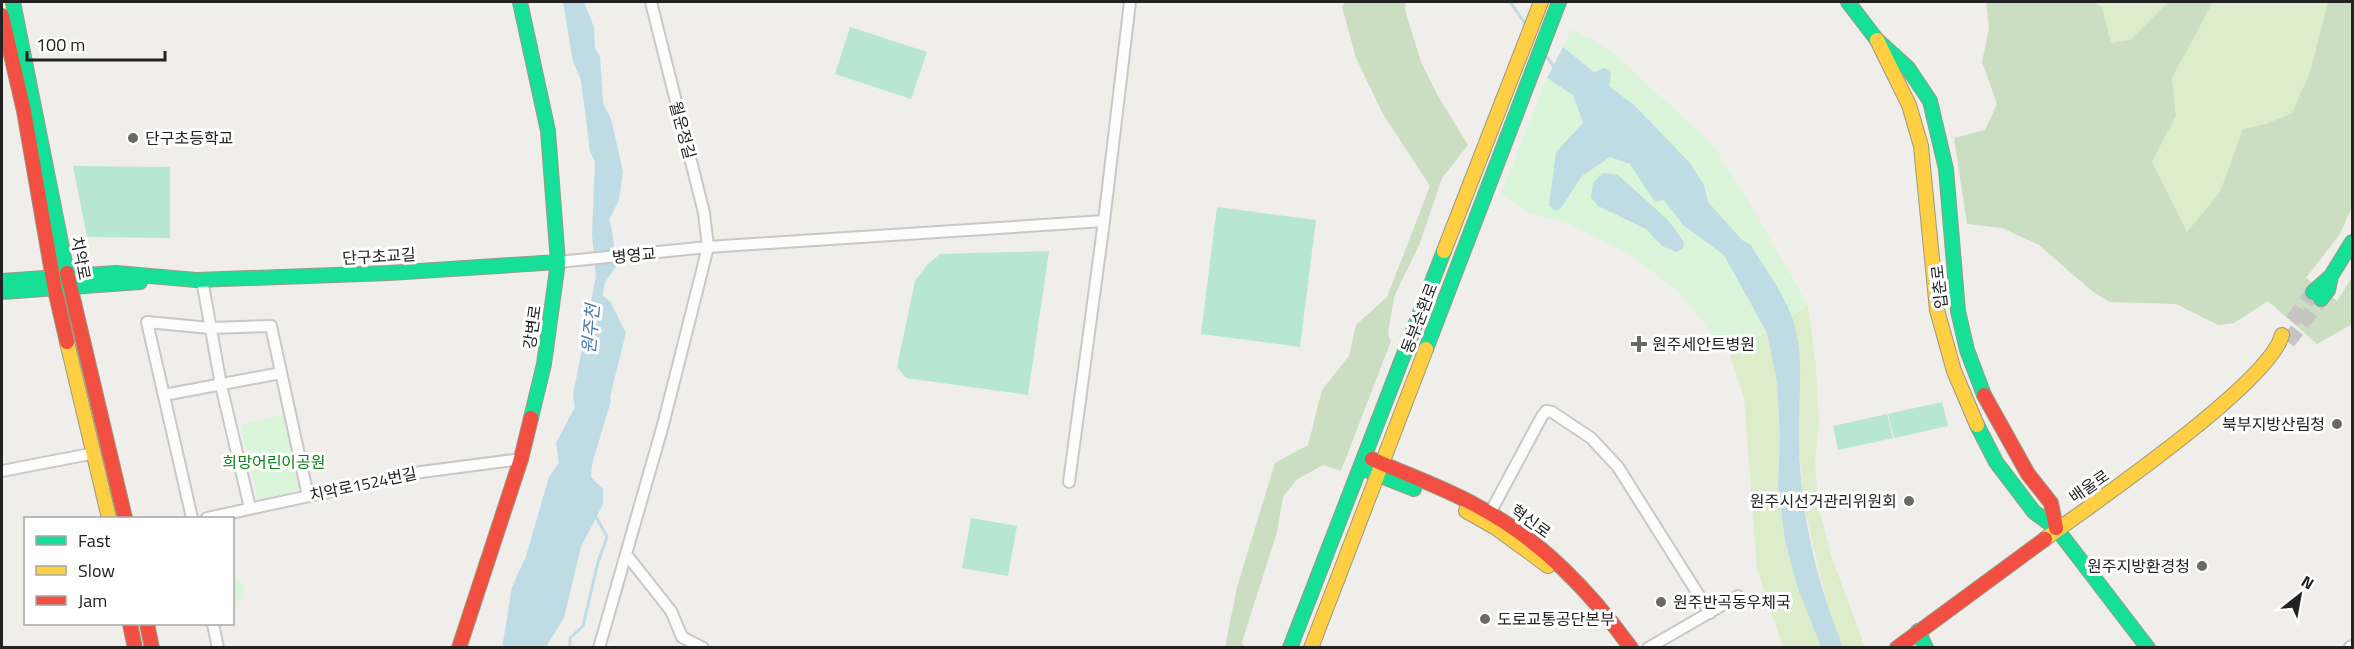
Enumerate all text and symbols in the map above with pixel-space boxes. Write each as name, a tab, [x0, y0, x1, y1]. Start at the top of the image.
scale bar	[27, 24, 165, 62]
text: 100 m	[36, 31, 85, 58]
street label: 월운정길	[664, 98, 702, 162]
place label: 단구초등학교	[145, 126, 233, 150]
marker: 단구초등학교	[126, 131, 140, 145]
street label: 치악로	[65, 234, 97, 282]
street label: 병영교	[611, 241, 657, 269]
street label: 단구초교길	[342, 242, 416, 270]
street label: 입춘로	[1925, 264, 1953, 310]
street label: 동부순환로	[1395, 279, 1443, 357]
water label: 원주천	[575, 301, 606, 355]
street label: 강변로	[517, 303, 547, 351]
place label: 원주세안트병원	[1652, 332, 1755, 356]
marker: 원주세안트병원	[1630, 335, 1648, 353]
place label: 북부지방산림청	[2222, 412, 2325, 436]
marker: 북부지방산림청	[2330, 417, 2344, 431]
park label: 희망어린이공원	[222, 450, 326, 474]
street label: 치악로1524번길	[307, 461, 419, 507]
street label: 배울로	[2064, 463, 2114, 508]
place label: 원주시선거관리위원회	[1750, 489, 1897, 513]
marker: 원주시선거관리위원회	[1902, 494, 1916, 508]
street label: 혁신로	[1506, 498, 1556, 544]
legend	[24, 517, 234, 625]
text: Fast	[78, 527, 111, 554]
place label: 원주지방환경청	[2087, 554, 2190, 578]
text: Slow	[78, 557, 115, 584]
marker: 원주지방환경청	[2195, 559, 2209, 573]
north arrow	[2270, 565, 2330, 625]
text: N	[2297, 569, 2319, 595]
text: Jam	[78, 587, 107, 614]
place label: 원주반곡동우체국	[1673, 590, 1791, 614]
marker: 원주반곡동우체국	[1654, 595, 1668, 609]
place label: 도로교통공단본부	[1497, 607, 1615, 631]
marker: 도로교통공단본부	[1478, 612, 1492, 626]

